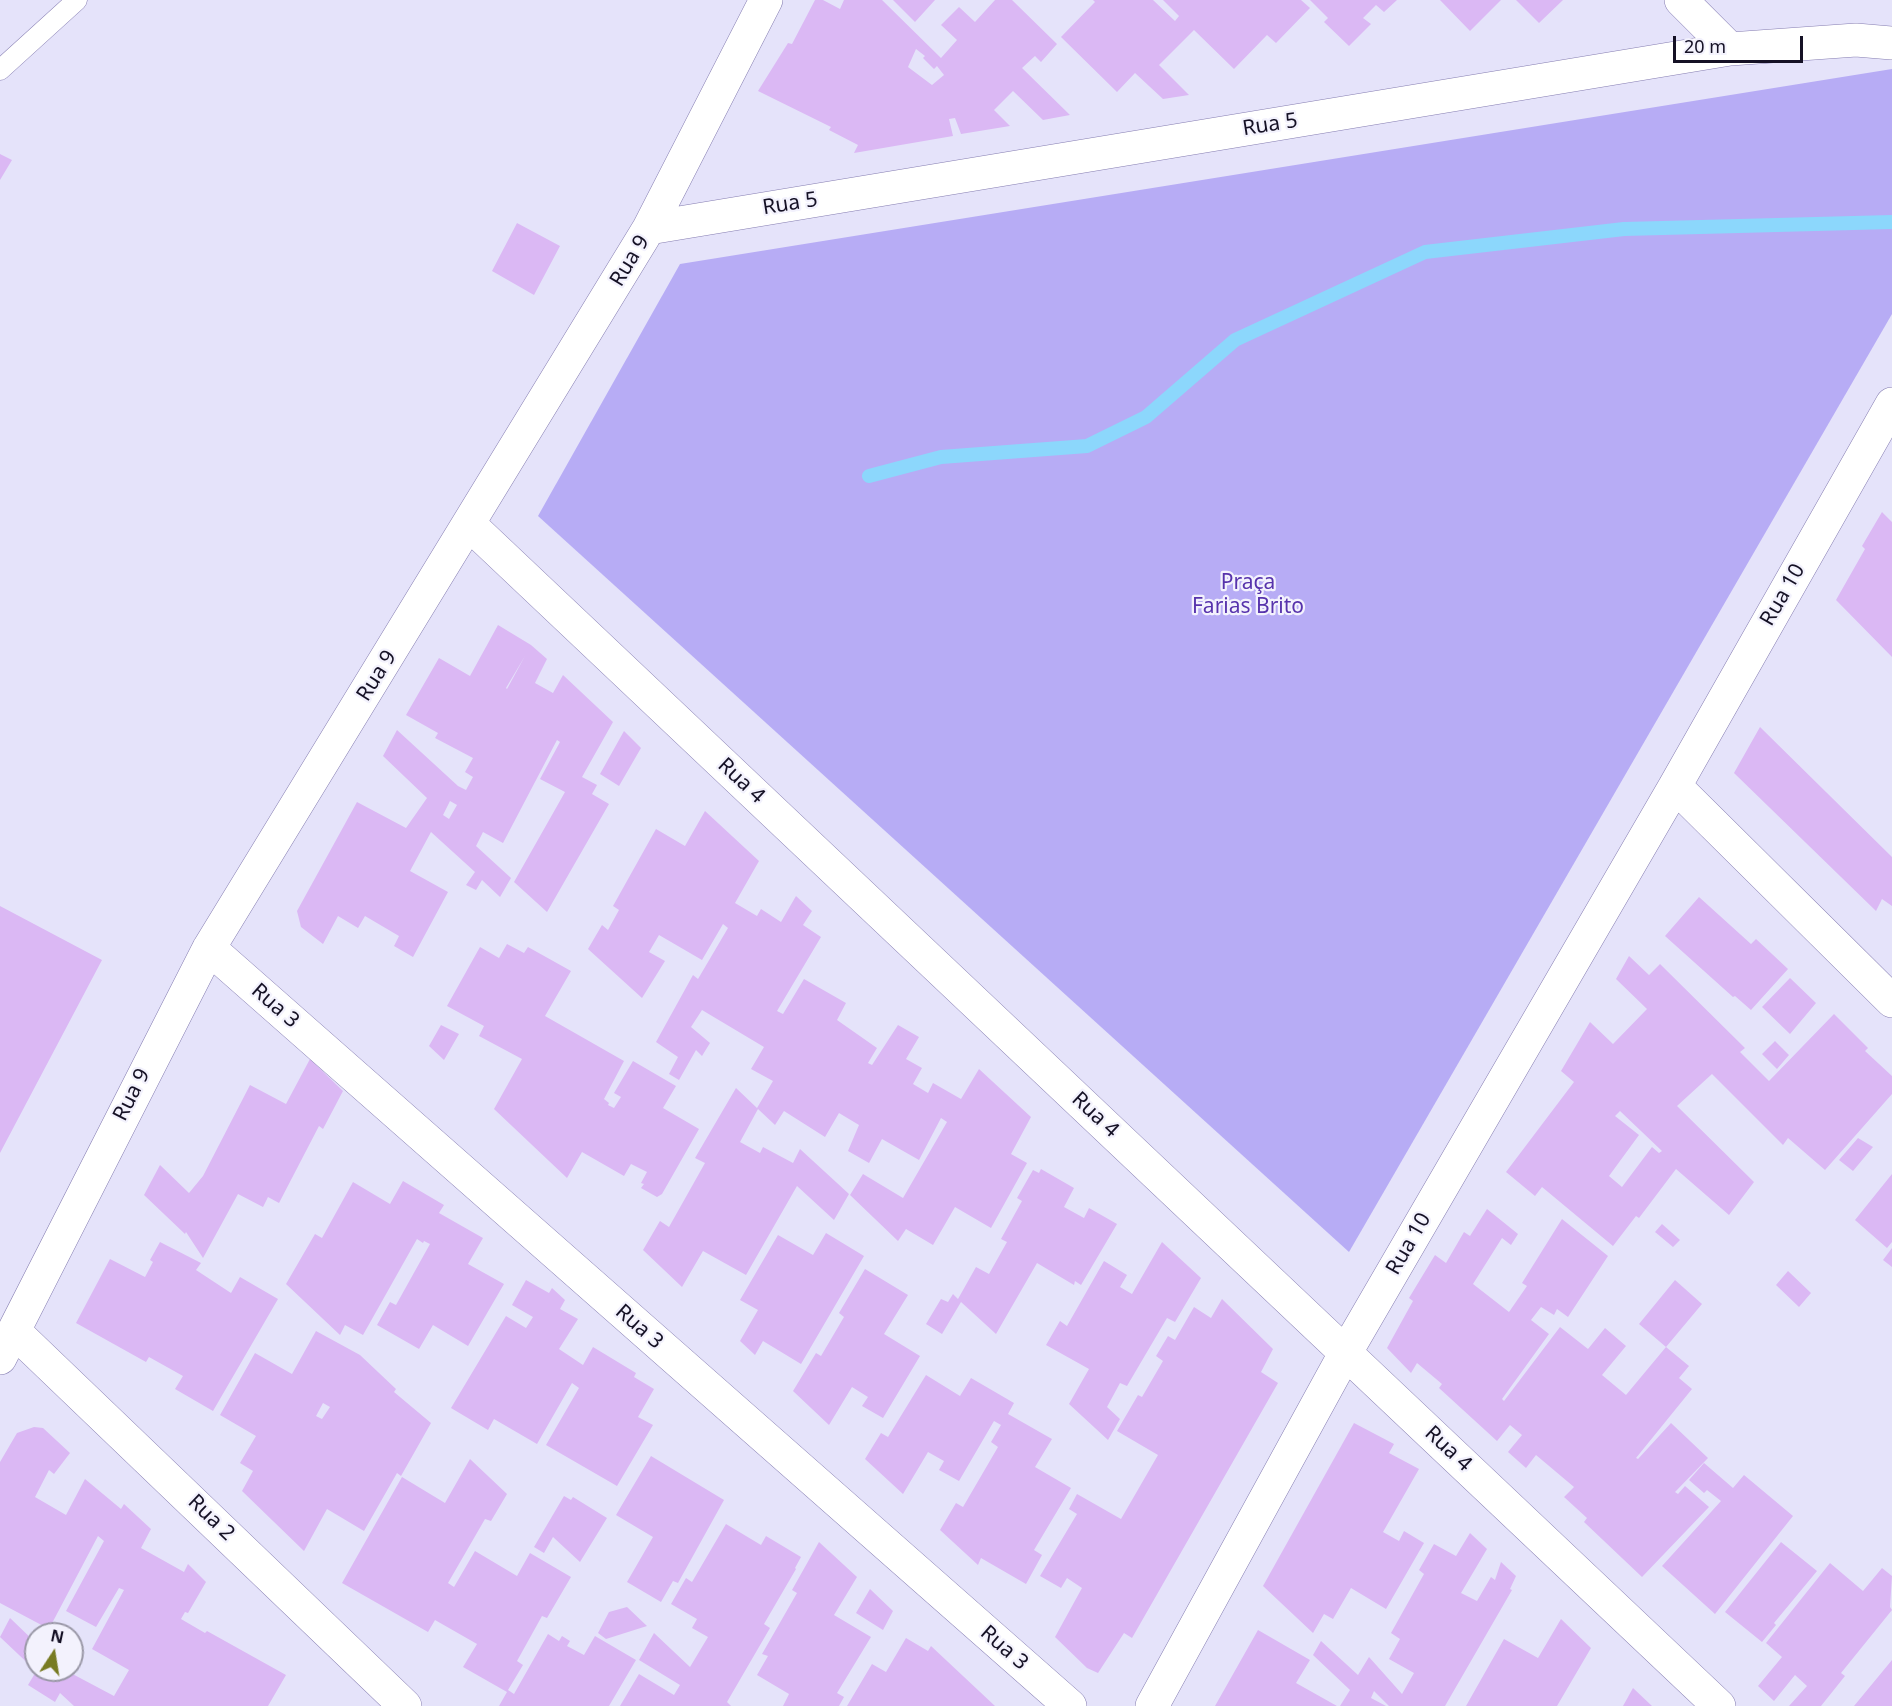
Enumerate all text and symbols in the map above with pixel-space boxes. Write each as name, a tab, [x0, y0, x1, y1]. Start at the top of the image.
scale bar	[1676, 24, 1806, 62]
text: 20 m	[1684, 34, 1726, 58]
street label: Rua 5	[1241, 108, 1299, 142]
street label: Rua 5	[761, 187, 819, 221]
street label: Rua 9	[605, 231, 655, 291]
street label: Rua 10	[1755, 560, 1811, 630]
park label: Praça Farias Brito	[1192, 570, 1304, 620]
street label: Rua 9	[352, 646, 402, 706]
street label: Rua 4	[712, 753, 770, 809]
street label: Rua 3	[246, 978, 304, 1034]
street label: Rua 9	[108, 1065, 156, 1125]
street label: Rua 4	[1066, 1087, 1124, 1143]
street label: Rua 10	[1381, 1209, 1437, 1279]
street label: Rua 3	[610, 1299, 668, 1355]
street label: Rua 4	[1419, 1421, 1477, 1477]
street label: Rua 2	[182, 1490, 240, 1546]
street label: Rua 3	[975, 1620, 1033, 1676]
north arrow	[24, 1622, 84, 1682]
text: N	[49, 1624, 66, 1648]

